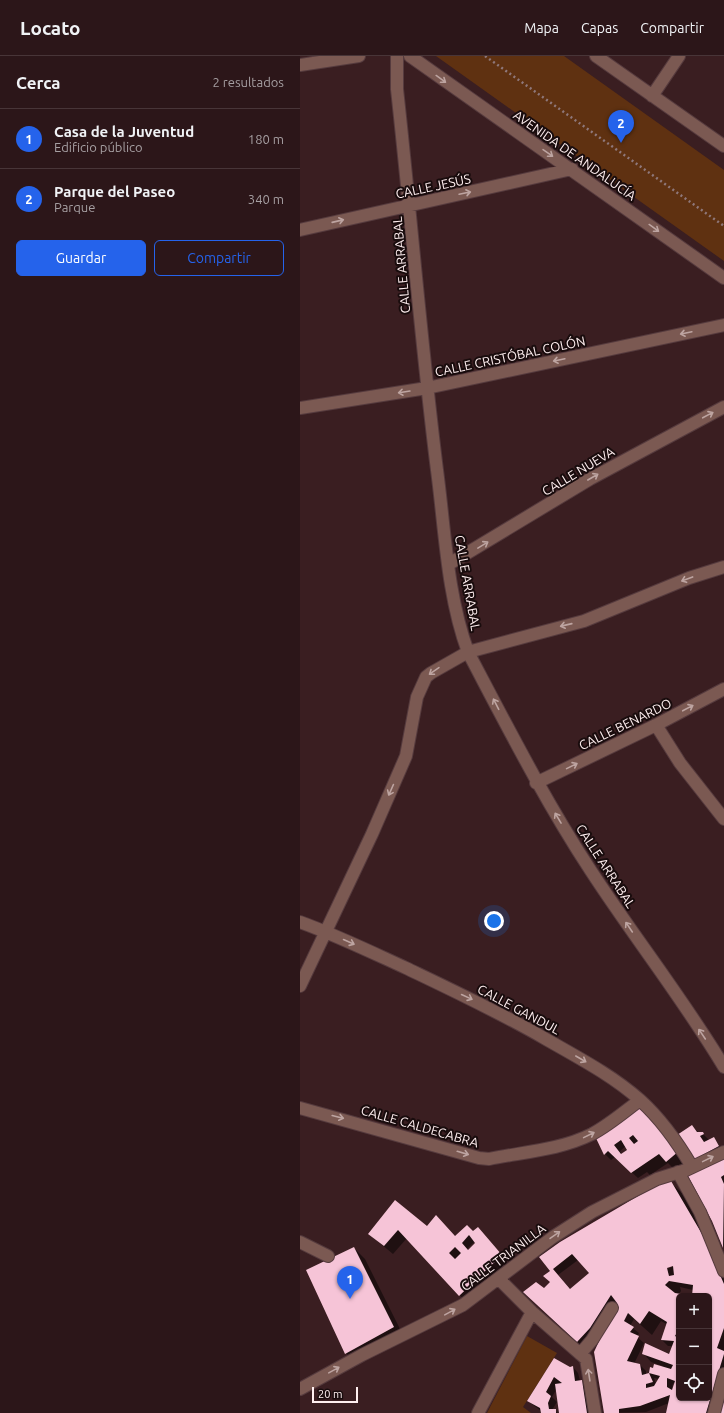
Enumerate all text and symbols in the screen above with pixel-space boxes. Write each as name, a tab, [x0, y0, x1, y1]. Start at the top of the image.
text: Locato	[20, 17, 81, 39]
text: Mapa	[524, 20, 559, 36]
text: Capas	[581, 20, 618, 36]
text: Compartir	[640, 20, 704, 36]
text: Cerca	[16, 73, 61, 92]
text: 2 resultados	[213, 75, 284, 89]
one-way arrow	[436, 75, 447, 83]
street label: AVENIDA DE ANDALUCÍA	[511, 107, 640, 203]
pin: 2	[608, 110, 634, 143]
text: Casa de la Juventud	[54, 123, 194, 140]
text: 1	[25, 132, 33, 146]
text: 180 m	[248, 132, 284, 146]
text: Edificio público	[54, 140, 143, 154]
one-way arrow	[542, 149, 553, 157]
street label: CALLE JESÚS	[394, 170, 472, 201]
text: Parque del Paseo	[54, 183, 175, 200]
one-way arrow	[458, 189, 471, 197]
text: 2	[25, 192, 33, 206]
text: 340 m	[248, 192, 284, 206]
text: Parque	[54, 200, 95, 214]
street label: CALLE ARRABAL	[390, 216, 412, 314]
one-way arrow	[331, 217, 344, 225]
one-way arrow	[648, 224, 659, 232]
button: Guardar	[16, 240, 146, 276]
button: Compartir	[154, 240, 284, 276]
one-way arrow	[680, 329, 693, 337]
street label: CALLE CRISTÓBAL COLÓN	[434, 333, 586, 379]
one-way arrow	[553, 356, 566, 364]
one-way arrow	[398, 388, 411, 396]
one-way arrow	[702, 411, 714, 419]
street label: CALLE NUEVA	[539, 444, 617, 498]
one-way arrow	[587, 472, 599, 480]
street label: CALLE ARRABAL	[453, 534, 483, 632]
one-way arrow	[476, 540, 488, 548]
one-way arrow	[682, 576, 694, 584]
one-way arrow	[560, 622, 573, 630]
one-way arrow	[429, 667, 440, 675]
street label: CALLE BENARDO	[577, 696, 673, 752]
one-way arrow	[491, 698, 499, 710]
one-way arrow	[682, 704, 694, 712]
one-way arrow	[565, 762, 577, 769]
one-way arrow	[387, 784, 394, 796]
one-way arrow	[553, 812, 561, 824]
street label: CALLE ARRABAL	[574, 821, 638, 911]
your location	[484, 911, 504, 931]
one-way arrow	[625, 922, 633, 933]
one-way arrow	[343, 939, 355, 946]
street label: CALLE GANDUL	[475, 981, 563, 1037]
one-way arrow	[461, 994, 473, 1001]
one-way arrow	[698, 1029, 706, 1040]
one-way arrow	[575, 1056, 587, 1064]
street label: CALLE CALDECABRA	[360, 1102, 481, 1150]
one-way arrow	[331, 1114, 344, 1122]
one-way arrow	[583, 1131, 595, 1138]
one-way arrow	[456, 1150, 469, 1157]
one-way arrow	[702, 1155, 714, 1162]
street label: CALLE TRIANILLA	[458, 1220, 548, 1293]
one-way arrow	[549, 1231, 560, 1239]
pin: 1	[337, 1266, 363, 1299]
map controls	[676, 1293, 712, 1401]
button: +	[676, 1293, 712, 1329]
one-way arrow	[444, 1308, 456, 1315]
button: −	[676, 1329, 712, 1365]
button: locate	[676, 1365, 712, 1401]
one-way arrow	[328, 1366, 340, 1374]
one-way arrow	[585, 1368, 593, 1381]
scale bar	[312, 1385, 358, 1404]
text: 20 m	[318, 1388, 342, 1400]

